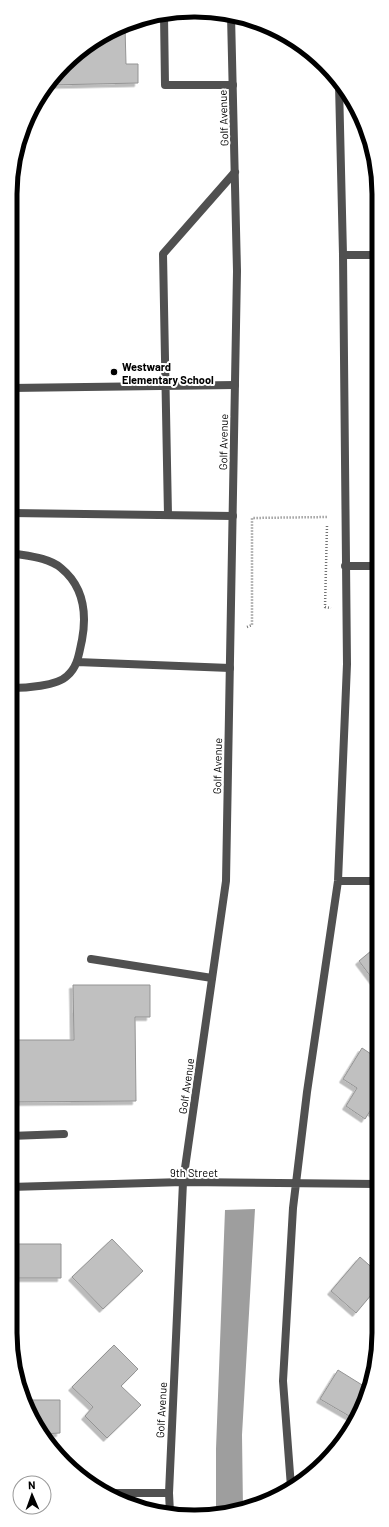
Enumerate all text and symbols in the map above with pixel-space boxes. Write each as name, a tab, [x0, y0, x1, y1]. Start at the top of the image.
street label: Golf Avenue	[216, 89, 230, 146]
place label: Westward Elementary School	[122, 360, 214, 386]
marker: Westward Elementary School	[109, 367, 119, 377]
street label: Golf Avenue	[216, 414, 230, 470]
street label: Golf Avenue	[210, 738, 224, 794]
street label: Golf Avenue	[176, 1057, 196, 1115]
street label: 9th Street	[170, 1166, 218, 1179]
street label: Golf Avenue	[153, 1381, 169, 1438]
north arrow	[12, 1475, 52, 1515]
text: N	[28, 1478, 36, 1491]

